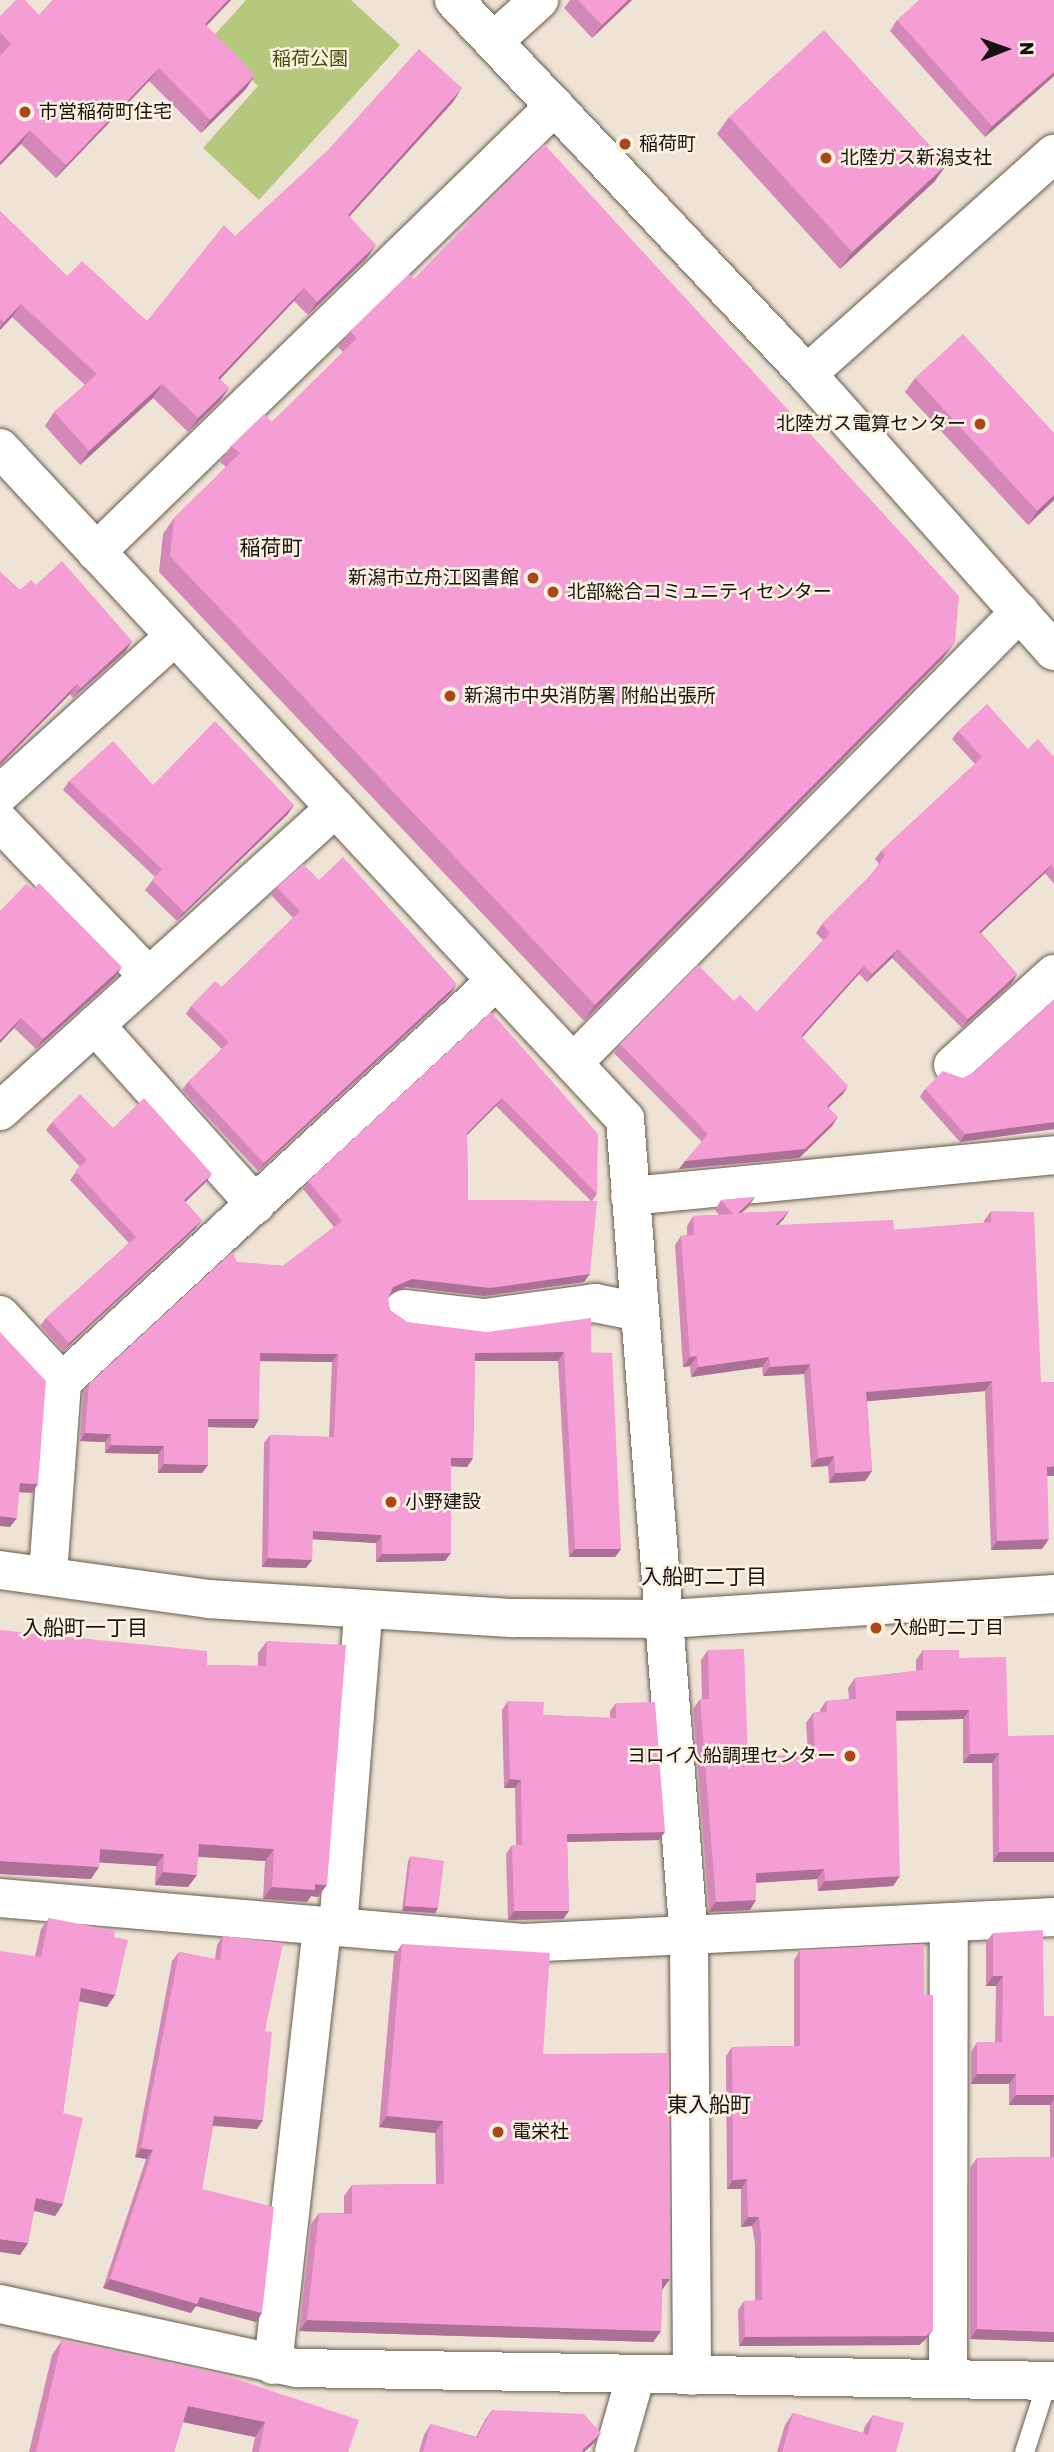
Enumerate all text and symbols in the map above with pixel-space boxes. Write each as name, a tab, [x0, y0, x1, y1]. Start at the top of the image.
north arrow	[970, 14, 1040, 84]
text: N	[1015, 42, 1038, 56]
park label: 稲荷公園	[272, 48, 348, 70]
place label: 市営稲荷町住宅	[39, 101, 172, 123]
marker: 市営稲荷町住宅	[17, 104, 33, 120]
place label: 稲荷町	[639, 133, 696, 155]
marker: 稲荷町	[617, 136, 633, 152]
place label: 北陸ガス新潟支社	[840, 147, 992, 169]
marker: 北陸ガス新潟支社	[818, 150, 834, 166]
place label: 北陸ガス電算センター	[776, 413, 966, 435]
marker: 北陸ガス電算センター	[972, 416, 988, 432]
district label: 稲荷町	[240, 535, 302, 561]
place label: 新潟市立舟江図書館	[348, 567, 519, 589]
marker: 新潟市立舟江図書館	[525, 570, 541, 586]
place label: 北部総合コミュニティセンター	[567, 581, 833, 603]
marker: 北部総合コミュニティセンター	[545, 584, 561, 600]
place label: 新潟市中央消防署 附船出張所	[464, 685, 716, 707]
marker: 新潟市中央消防署 附船出張所	[442, 688, 458, 704]
place label: 小野建設	[405, 1491, 481, 1513]
marker: 小野建設	[383, 1494, 399, 1510]
district label: 入船町二丁目	[641, 1564, 767, 1590]
district label: 入船町一丁目	[22, 1615, 148, 1641]
place label: 入船町二丁目	[890, 1617, 1004, 1639]
marker: 入船町二丁目	[868, 1620, 884, 1636]
place label: ヨロイ入船調理センター	[627, 1745, 836, 1767]
marker: ヨロイ入船調理センター	[842, 1748, 858, 1764]
district label: 東入船町	[667, 2092, 751, 2118]
place label: 電栄社	[512, 2121, 569, 2143]
marker: 電栄社	[490, 2124, 506, 2140]

